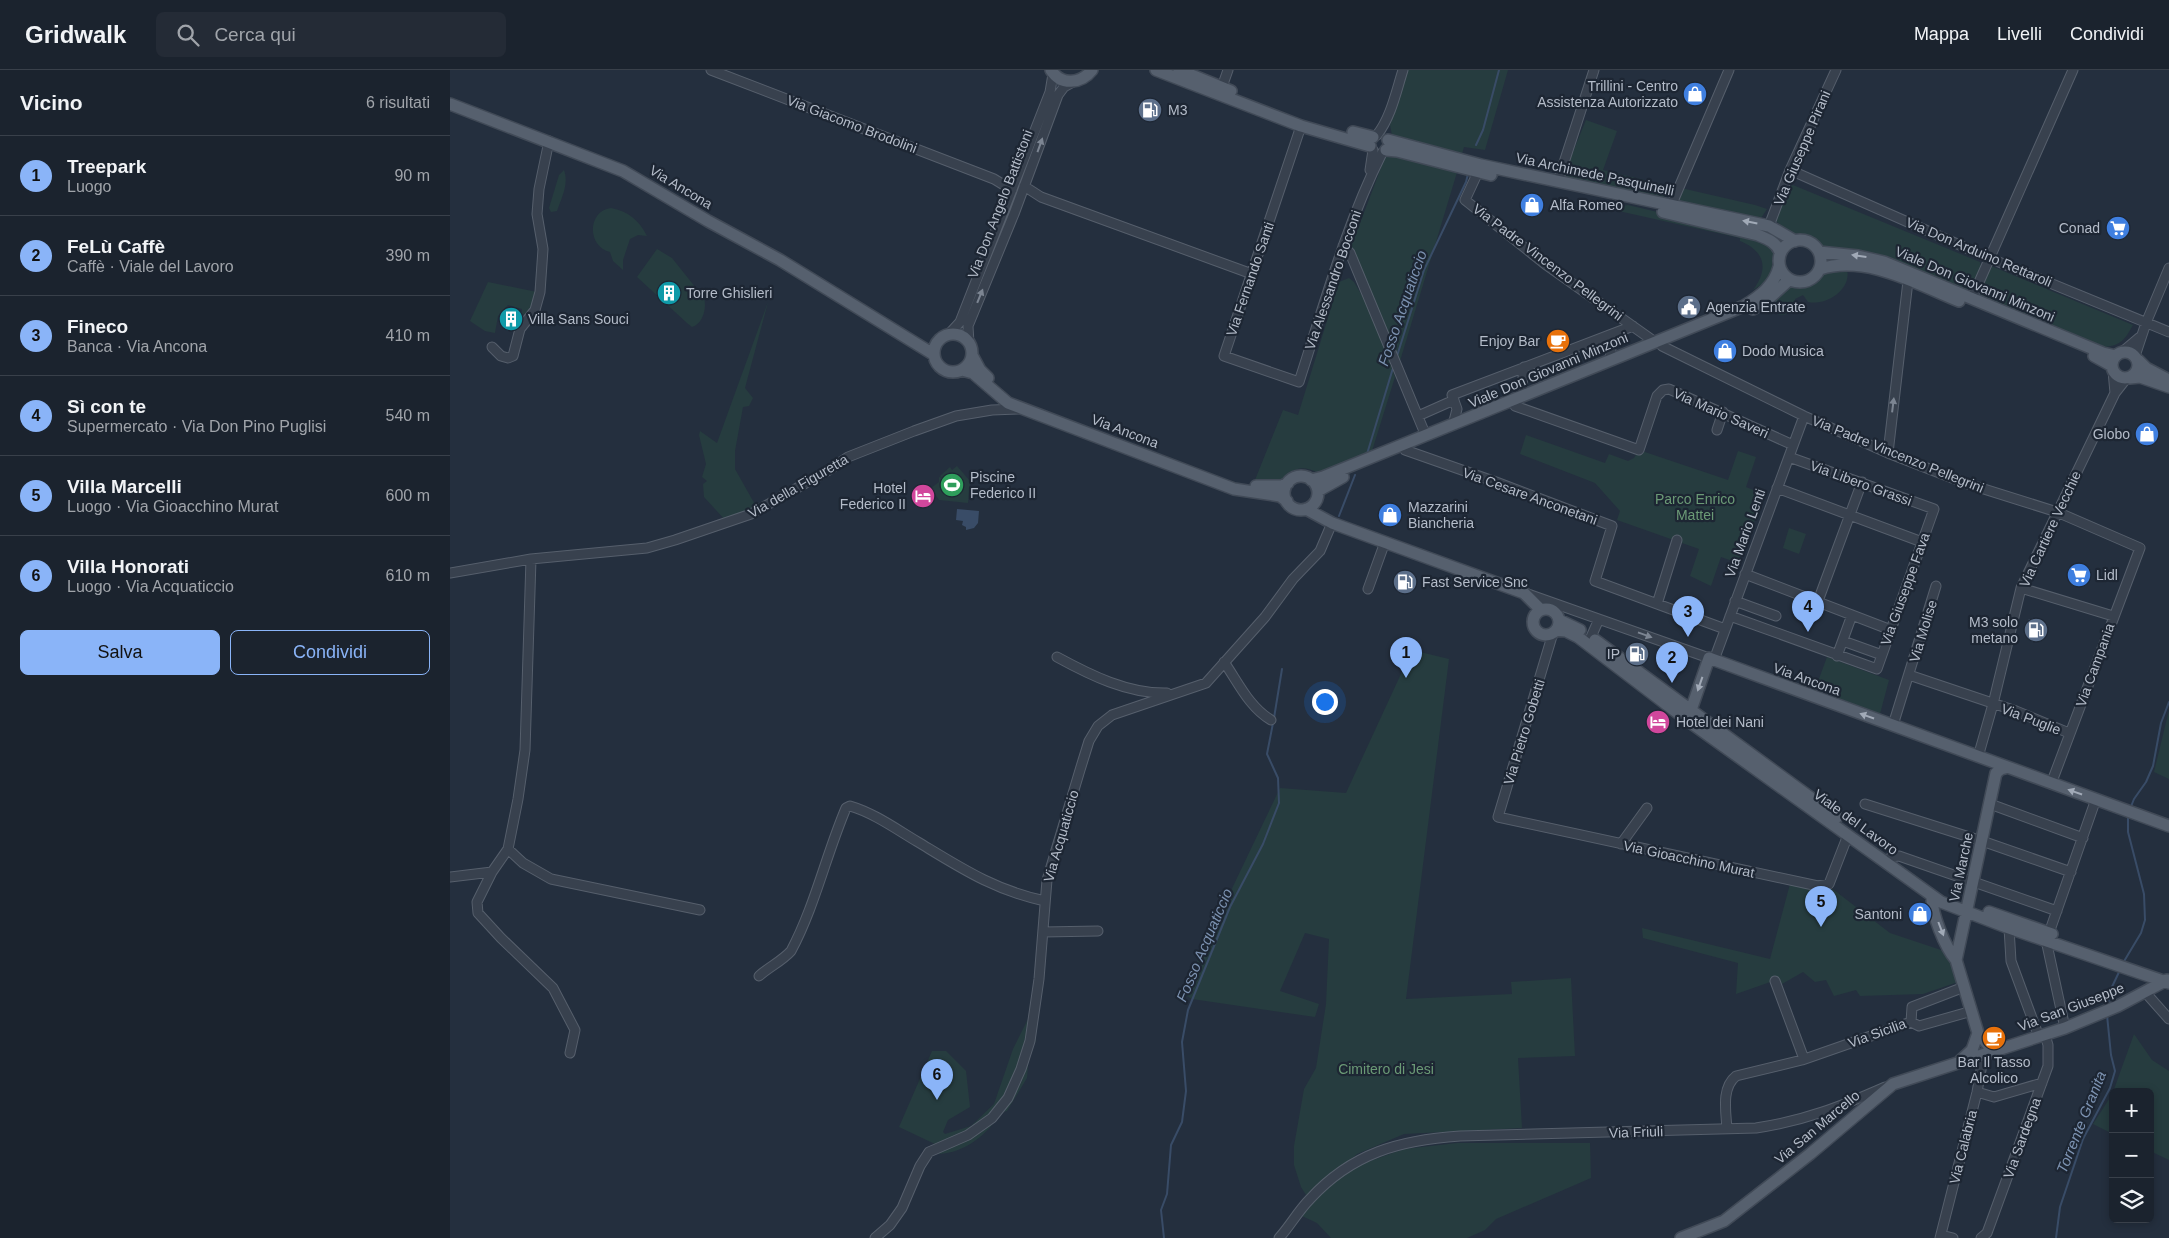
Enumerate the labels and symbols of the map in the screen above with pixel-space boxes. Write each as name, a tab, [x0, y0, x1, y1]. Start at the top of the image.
place label: Trillini - Centro Assistenza Autorizzato	[1537, 78, 1678, 110]
shop icon: Trillini - Centro Assistenza Autorizzato	[1682, 81, 1708, 107]
street label: Via Giuseppe Pirani	[1771, 88, 1833, 208]
street label: Via Giacomo Brodolini	[785, 92, 919, 156]
fuel station icon: M3	[1137, 97, 1163, 123]
place label: M3	[1168, 102, 1188, 118]
street label: Via Don Angelo Battistoni	[964, 127, 1036, 281]
one-way arrow	[1036, 137, 1044, 152]
street label: Via Archimede Pasquinelli	[1514, 149, 1676, 199]
street label: Via Ancona	[647, 162, 716, 212]
shop icon: Alfa Romeo	[1519, 192, 1545, 218]
place label: Alfa Romeo	[1550, 197, 1623, 213]
street label: Via Padre Vincenzo Pellegrini	[1470, 200, 1626, 324]
street label: Via Alessandro Bocconi	[1302, 208, 1364, 352]
street label: Via Don Arduino Rettaroli	[1904, 214, 2054, 290]
supermarket icon: Conad	[2105, 215, 2131, 241]
one-way arrow	[1743, 218, 1758, 226]
street label: Via Fernando Santi	[1223, 220, 1277, 338]
place label: Conad	[2059, 220, 2100, 236]
street label: Viale Don Giovanni Minzoni	[1893, 243, 2057, 325]
water label: Fosso Acquaticcio	[1374, 248, 1430, 368]
one-way arrow	[1851, 252, 1867, 260]
building icon: Torre Ghislieri	[656, 280, 682, 306]
place label: Torre Ghislieri	[686, 285, 772, 301]
one-way arrow	[977, 289, 985, 304]
public building icon: Agenzia Entrate	[1676, 294, 1702, 320]
place label: Agenzia Entrate	[1706, 299, 1806, 315]
building icon: Villa Sans Souci	[498, 306, 524, 332]
place label: Villa Sans Souci	[528, 311, 629, 327]
cafe icon: Enjoy Bar	[1545, 328, 1571, 354]
street label: Viale Don Giovanni Minzoni	[1466, 329, 1630, 411]
place label: Enjoy Bar	[1479, 333, 1540, 349]
shop icon: Dodo Musica	[1712, 338, 1738, 364]
place label: Dodo Musica	[1742, 343, 1824, 359]
street label: Via Mario Saveri	[1671, 385, 1771, 441]
one-way arrow	[1889, 396, 1897, 412]
street label: Via Ancona	[1089, 411, 1161, 451]
street label: Via Padre Vincenzo Pellegrini	[1810, 412, 1986, 496]
shop icon: Globo	[2134, 421, 2160, 447]
place label: Globo	[2093, 426, 2130, 442]
street label: Via della Figuretta	[745, 451, 851, 521]
street label: Via Libero Grassi	[1808, 457, 1914, 509]
street label: Via Cesare Anconetani	[1460, 464, 1600, 528]
street label: Via Cartiere Vecchie	[2016, 468, 2084, 590]
place label: Piscine Federico II	[970, 469, 1036, 501]
sports icon: Piscine Federico II	[939, 472, 965, 498]
place label: Hotel Federico II	[840, 480, 906, 512]
hotel icon: Hotel Federico II	[910, 483, 936, 509]
street label: Via Mario Lenti	[1722, 487, 1768, 579]
park label: Parco Enrico Mattei	[1655, 491, 1735, 523]
place label: Mazzarini Biancheria	[1408, 499, 1474, 531]
shop icon: Mazzarini Biancheria	[1377, 502, 1403, 528]
street label: Via Giuseppe Fava	[1877, 530, 1933, 648]
supermarket icon: Lidl	[2066, 562, 2092, 588]
place label: Lidl	[2096, 567, 2118, 583]
fuel station icon: Fast Service Snc	[1392, 569, 1418, 595]
place label: Fast Service Snc	[1422, 574, 1528, 590]
pin: 4	[1792, 591, 1824, 632]
pin: 3	[1672, 596, 1704, 637]
street label: Via Molise	[1906, 598, 1940, 664]
place label: M3 solo metano	[1969, 614, 2018, 646]
fuel station icon: M3 solo metano	[2023, 617, 2049, 643]
street label: Via Campania	[2072, 621, 2118, 709]
one-way arrow	[1637, 632, 1652, 640]
pin: 1	[1390, 637, 1422, 678]
fuel station icon: IP	[1624, 641, 1650, 667]
pin: 2	[1656, 642, 1688, 683]
place label: IP	[1607, 646, 1620, 662]
street label: Via Ancona	[1771, 659, 1843, 699]
street label: Via Pietro Gobetti	[1500, 677, 1548, 787]
one-way arrow	[1696, 677, 1703, 692]
your location	[1312, 689, 1338, 715]
street label: Via Puglie	[1999, 700, 2063, 738]
hotel icon: Hotel dei Nani	[1645, 709, 1671, 735]
one-way arrow	[1859, 712, 1874, 720]
place label: Hotel dei Nani	[1676, 714, 1764, 730]
street label: Viale del Lavoro	[1811, 786, 1901, 858]
street label: Via Acquaticcio	[1040, 788, 1082, 884]
one-way arrow	[2068, 788, 2083, 795]
street label: Via Marche	[1946, 831, 1976, 903]
street label: Via Gioacchino Murat	[1622, 837, 1756, 881]
water label: Fosso Acquaticcio	[1173, 886, 1235, 1004]
pin: 5	[1805, 886, 1837, 927]
shop icon: Santoni	[1907, 901, 1933, 927]
place label: Santoni	[1855, 906, 1902, 922]
one-way arrow	[1937, 922, 1945, 936]
street label: Via San Giuseppe	[2016, 979, 2127, 1035]
street label: Via Sicilia	[1846, 1015, 1908, 1051]
cafe icon: Bar Il Tasso Alcolico	[1981, 1025, 2007, 1051]
place label: Bar Il Tasso Alcolico	[1958, 1054, 2031, 1086]
pin: 6	[921, 1059, 953, 1100]
park label: Cimitero di Jesi	[1338, 1061, 1434, 1077]
water label: Torrente Granita	[2053, 1068, 2109, 1176]
street label: Via San Marcello	[1771, 1087, 1863, 1167]
street label: Via Sardegna	[2000, 1095, 2044, 1180]
street label: Via Calabria	[1946, 1108, 1980, 1186]
street label: Via Friuli	[1609, 1123, 1663, 1141]

